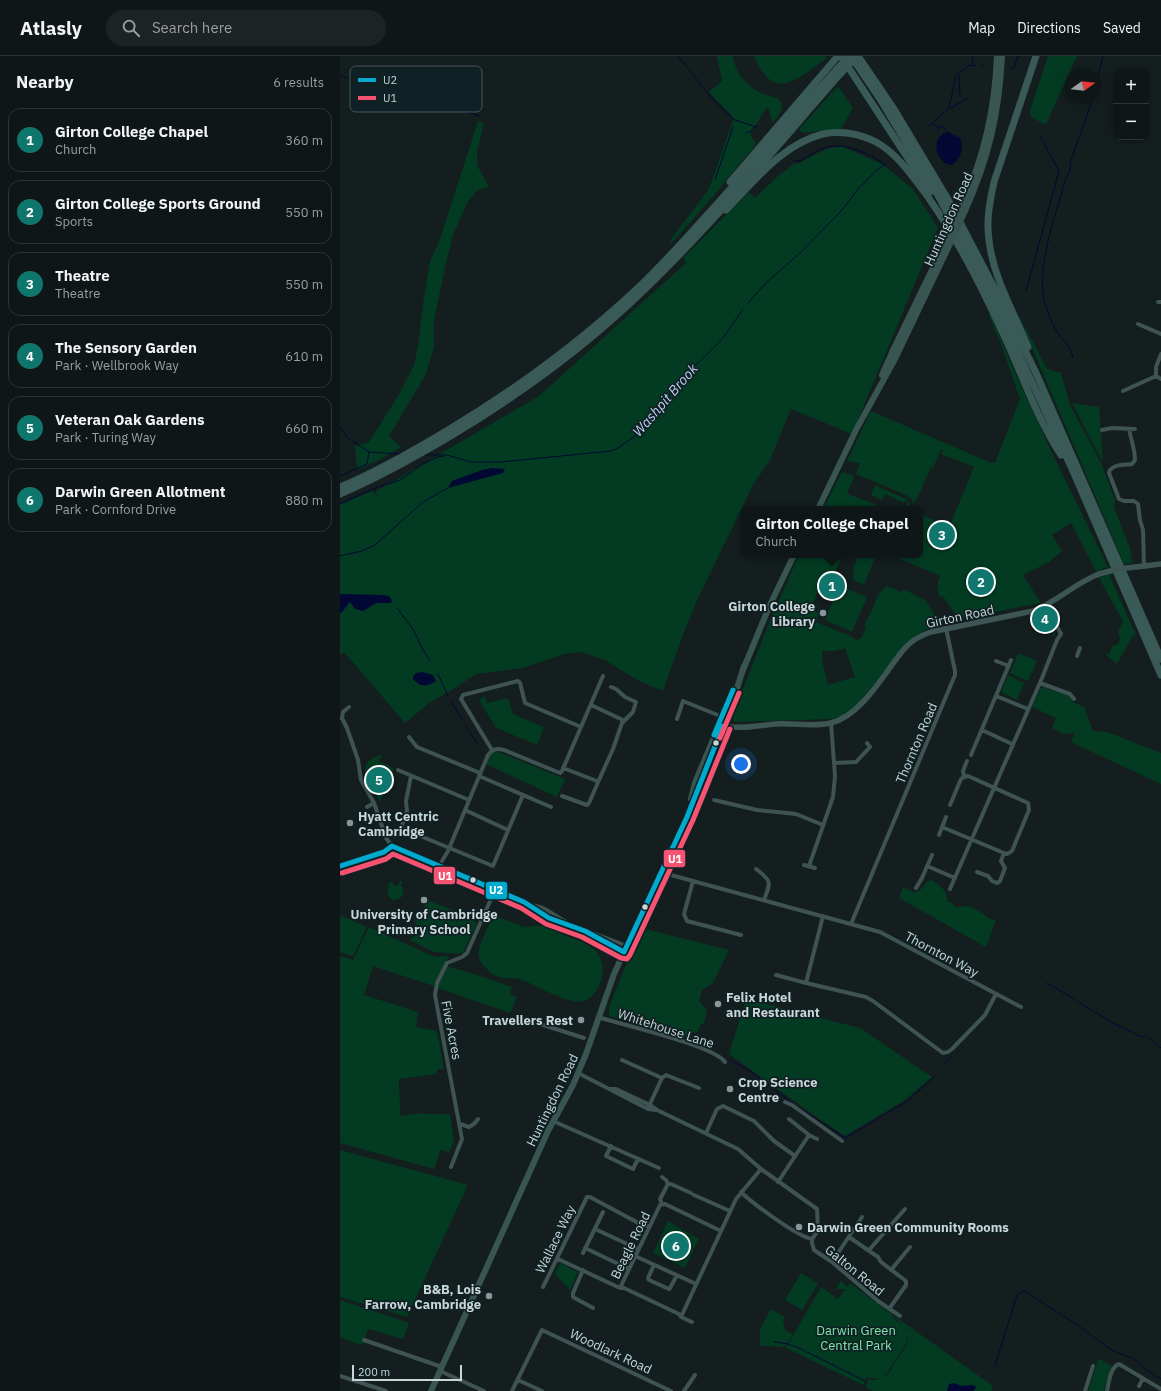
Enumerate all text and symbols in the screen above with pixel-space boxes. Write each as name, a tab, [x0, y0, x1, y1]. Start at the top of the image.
search box	[106, 10, 386, 46]
text: Atlasly	[20, 16, 82, 40]
icon: search	[120, 17, 142, 39]
text: Search here	[152, 18, 232, 37]
text: Map	[968, 19, 995, 37]
text: Directions	[1017, 19, 1081, 37]
text: Saved	[1103, 19, 1141, 37]
legend	[350, 66, 482, 112]
north arrow	[1065, 68, 1101, 104]
map controls	[1113, 68, 1149, 140]
button: +	[1113, 68, 1149, 104]
text: Nearby	[16, 71, 74, 93]
text: U2	[383, 73, 397, 87]
text: 6 results	[273, 74, 324, 91]
text: U1	[383, 91, 397, 105]
button: −	[1113, 104, 1149, 140]
text: Girton College Chapel	[55, 122, 208, 141]
text: 1	[26, 132, 34, 149]
text: 360 m	[285, 132, 323, 149]
text: Church	[55, 141, 96, 158]
street label: Huntingdon Road	[920, 170, 977, 269]
text: Girton College Sports Ground	[55, 194, 261, 213]
text: 2	[26, 204, 34, 221]
text: 550 m	[285, 204, 323, 221]
text: Sports	[55, 213, 93, 230]
text: Theatre	[55, 266, 110, 285]
text: 3	[26, 276, 34, 293]
text: 550 m	[285, 276, 323, 293]
text: Theatre	[55, 285, 100, 302]
text: The Sensory Garden	[55, 338, 197, 357]
text: 4	[26, 348, 34, 365]
text: 610 m	[285, 348, 323, 365]
text: Park · Wellbrook Way	[55, 357, 179, 374]
water label: Washpit Brook	[629, 359, 702, 440]
text: Veteran Oak Gardens	[55, 410, 204, 429]
text: 5	[26, 420, 34, 437]
text: 660 m	[285, 420, 323, 437]
text: Park · Turing Way	[55, 429, 156, 446]
text: Darwin Green Allotment	[55, 482, 226, 501]
text: 6	[26, 492, 34, 509]
text: 880 m	[285, 492, 323, 509]
text: Park · Cornford Drive	[55, 501, 176, 518]
popup	[741, 506, 923, 558]
text: Girton College Chapel	[756, 514, 908, 533]
pin: 3	[929, 520, 955, 550]
text: Church	[756, 533, 797, 550]
pin: 2	[968, 567, 994, 597]
pin: 1	[819, 571, 845, 601]
place label: Girton College Library	[728, 598, 815, 630]
street label: Girton Road	[924, 601, 996, 632]
pin: 4	[1032, 604, 1058, 634]
marker: Girton College Library	[818, 608, 828, 618]
street label: Thornton Road	[892, 700, 941, 786]
unlabelled marker	[711, 738, 721, 748]
your location	[731, 754, 751, 774]
pin: 5	[366, 765, 392, 795]
place label: Hyatt Centric Cambridge	[358, 808, 439, 840]
marker: Hyatt Centric Cambridge	[345, 818, 355, 828]
line badge: U1	[663, 849, 686, 868]
text: U1	[668, 852, 683, 866]
line badge: U1	[433, 866, 456, 885]
text: U1	[438, 869, 453, 883]
unlabelled marker	[468, 875, 478, 885]
line badge: U2	[485, 881, 508, 900]
text: U2	[489, 883, 504, 897]
marker: University of Cambridge Primary School	[419, 895, 429, 905]
unlabelled marker	[640, 902, 650, 912]
place label: University of Cambridge Primary School	[351, 906, 497, 938]
street label: Thornton Way	[902, 928, 982, 981]
place label: Felix Hotel and Restaurant	[726, 989, 820, 1021]
street label: Five Acres	[437, 999, 466, 1061]
marker: Felix Hotel and Restaurant	[713, 999, 723, 1009]
street label: Whitehouse Lane	[615, 1005, 716, 1052]
place label: Travellers Rest	[482, 1012, 573, 1029]
marker: Travellers Rest	[576, 1015, 586, 1025]
street label: Huntingdon Road	[523, 1051, 582, 1149]
place label: Crop Science Centre	[738, 1074, 818, 1106]
marker: Crop Science Centre	[725, 1084, 735, 1094]
street label: Wallace Way	[532, 1202, 579, 1276]
street label: Beagle Road	[607, 1209, 654, 1282]
place label: Darwin Green Community Rooms	[807, 1219, 1009, 1236]
marker: Darwin Green Community Rooms	[794, 1222, 804, 1232]
pin: 6	[663, 1231, 689, 1261]
street label: Galton Road	[822, 1241, 888, 1300]
place label: B&B, Lois Farrow, Cambridge	[365, 1281, 481, 1313]
marker: B&B, Lois Farrow, Cambridge	[484, 1291, 494, 1301]
park label: Darwin Green Central Park	[816, 1322, 896, 1354]
street label: Woodlark Road	[567, 1325, 655, 1378]
scale bar	[352, 1363, 462, 1382]
text: 200 m	[358, 1365, 390, 1379]

